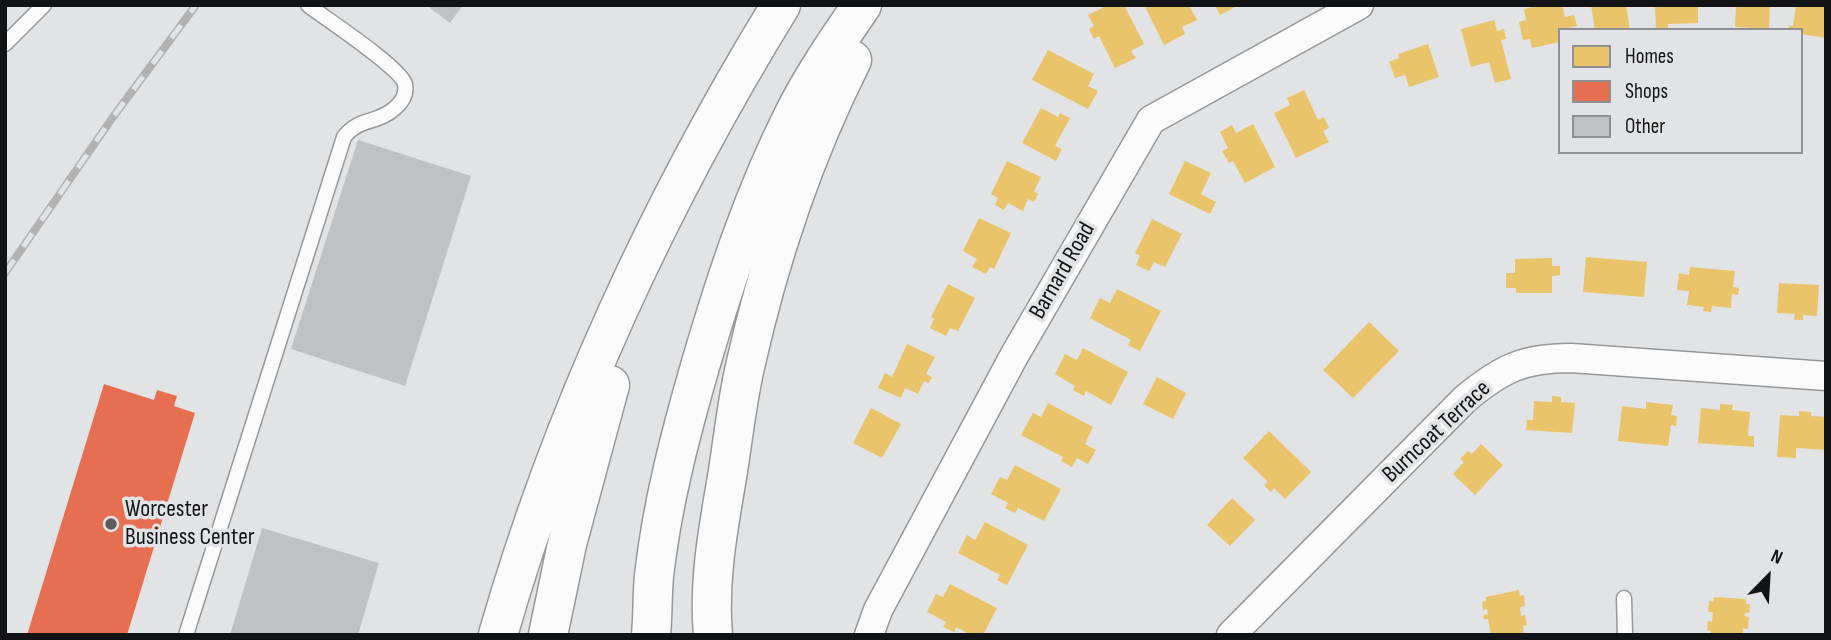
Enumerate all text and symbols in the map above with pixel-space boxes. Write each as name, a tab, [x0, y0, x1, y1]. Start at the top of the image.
legend	[1558, 28, 1803, 154]
text: Homes	[1625, 44, 1674, 69]
text: Shops	[1625, 79, 1668, 104]
text: Other	[1625, 114, 1665, 139]
street label: Barnard Road	[1024, 218, 1102, 324]
street label: Burncoat Terrace	[1377, 375, 1497, 489]
place label: Worcester Business Center	[125, 496, 255, 552]
marker: Worcester Business Center	[103, 516, 119, 532]
north arrow	[1733, 542, 1803, 612]
text: N	[1767, 545, 1786, 570]

